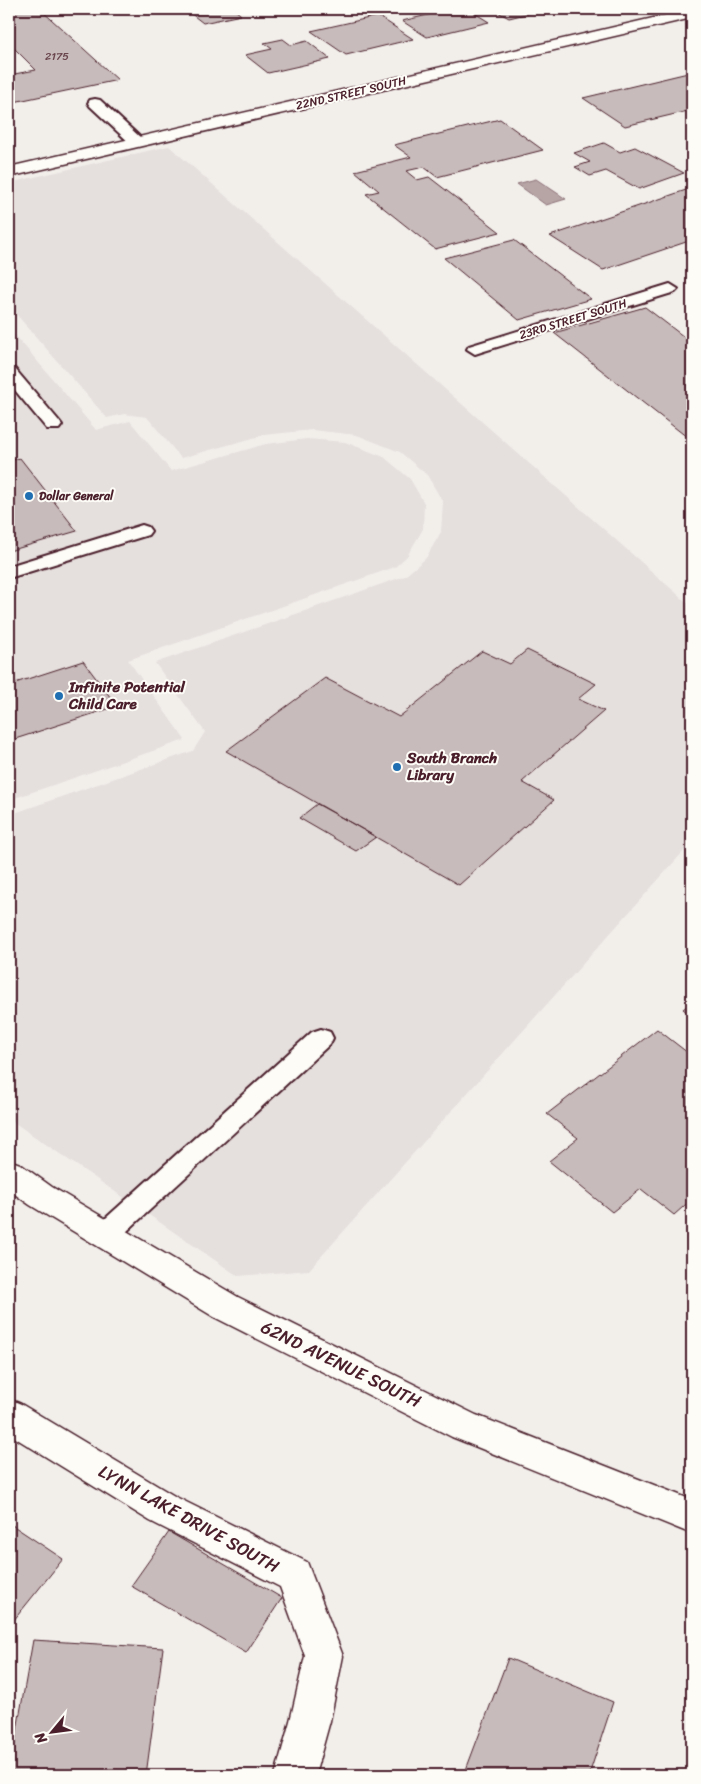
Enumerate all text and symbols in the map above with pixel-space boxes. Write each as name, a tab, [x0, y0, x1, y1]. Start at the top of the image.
house number: 2175	[45, 47, 69, 66]
street label: 22ND STREET SOUTH	[293, 69, 409, 116]
street label: 23RD STREET SOUTH	[516, 292, 630, 346]
place label: Dollar General	[39, 485, 114, 507]
marker: Dollar General	[23, 490, 35, 502]
place label: Infinite Potential Child Care	[68, 674, 186, 717]
marker: Infinite Potential Child Care	[53, 690, 65, 702]
place label: South Branch Library	[406, 745, 497, 788]
marker: South Branch Library	[391, 761, 403, 773]
street label: 62ND AVENUE SOUTH	[255, 1311, 427, 1417]
street label: LYNN LAKE DRIVE SOUTH	[92, 1456, 286, 1582]
north arrow	[28, 1706, 78, 1756]
text: N	[28, 1727, 55, 1749]

